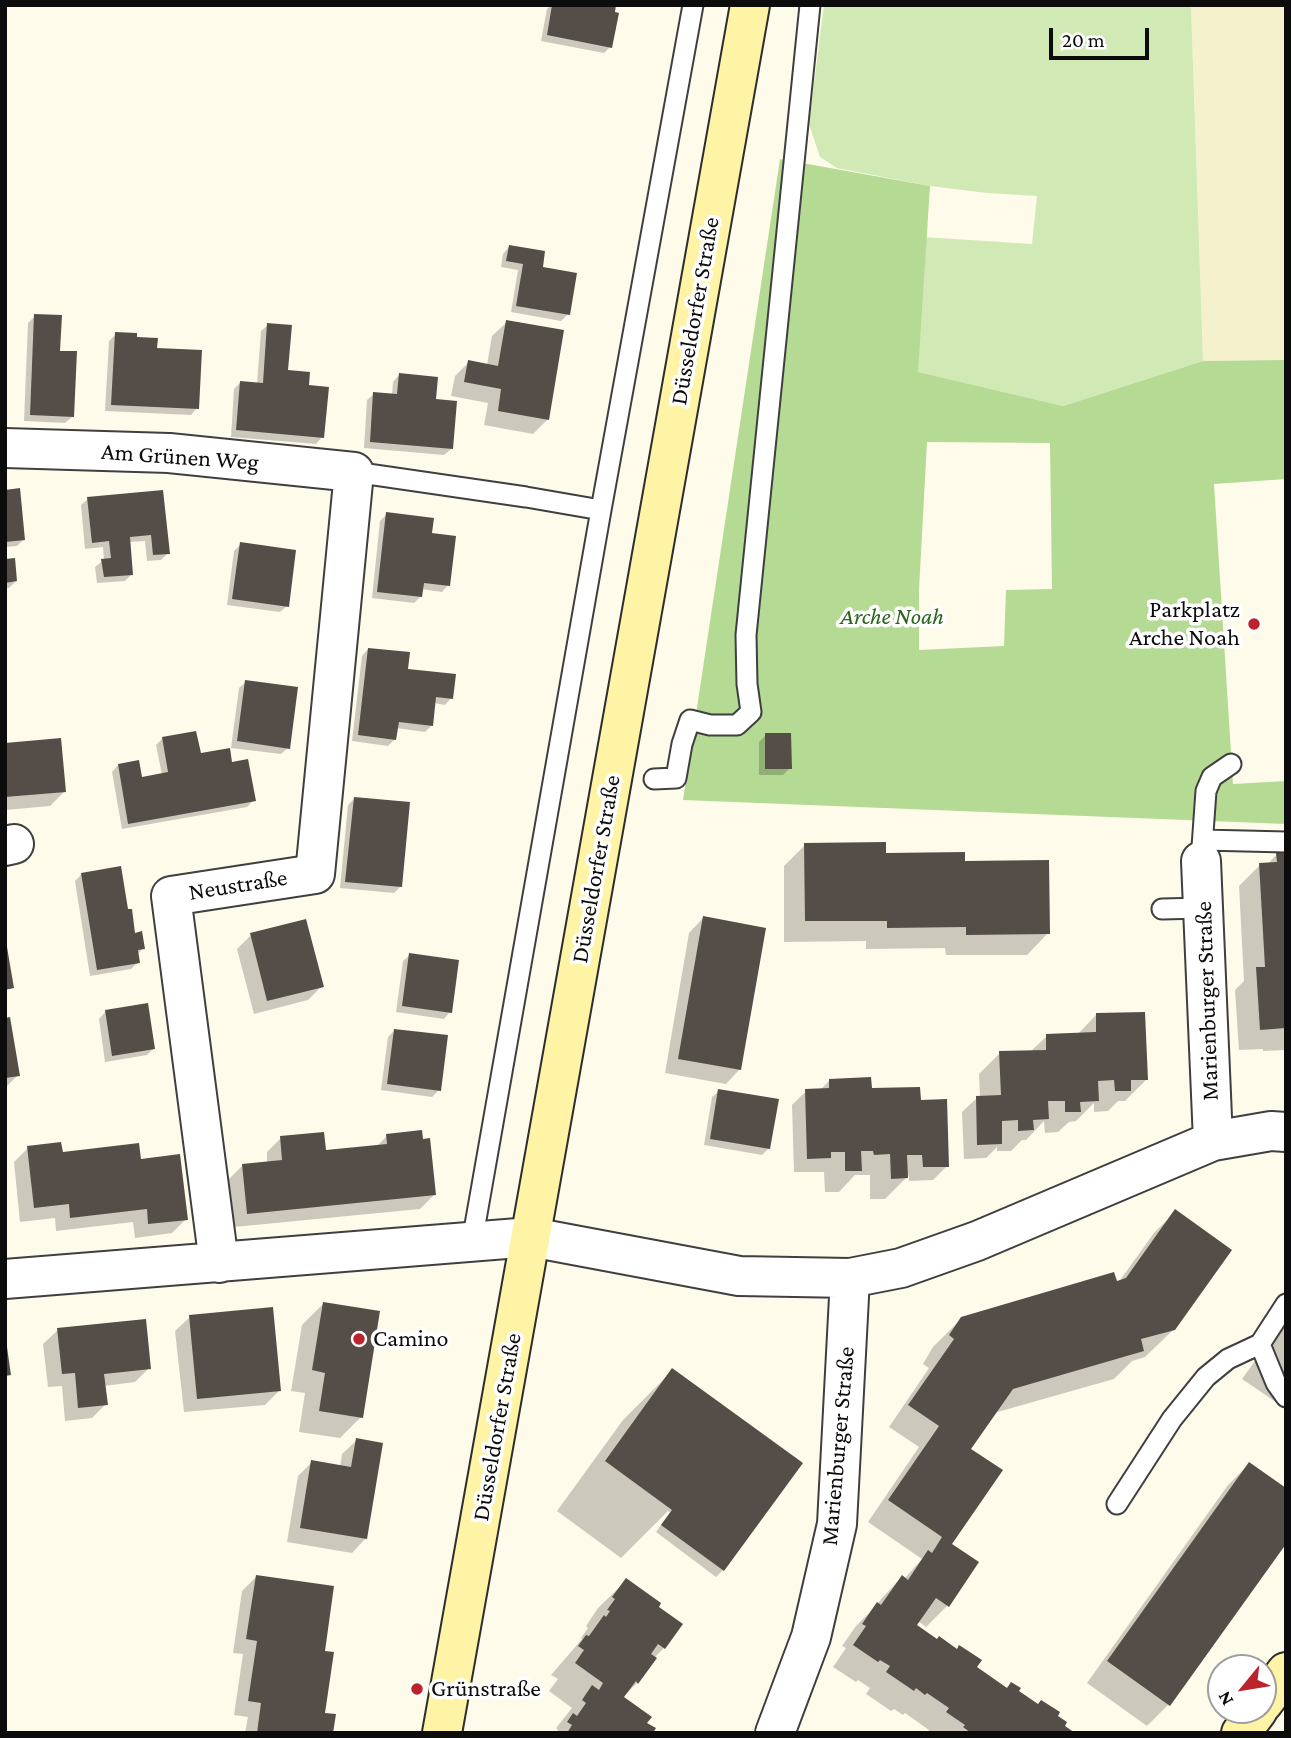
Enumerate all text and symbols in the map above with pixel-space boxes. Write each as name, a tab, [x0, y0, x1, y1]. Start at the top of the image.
scale bar	[1053, 14, 1153, 58]
text: 20 m	[1062, 28, 1105, 52]
street label: Düsseldorfer Straße	[664, 215, 726, 407]
street label: Am Grünen Weg	[100, 437, 260, 477]
place label: Parkplatz Arche Noah	[1129, 596, 1240, 652]
park label: Arche Noah	[840, 603, 944, 631]
marker: Parkplatz Arche Noah	[1246, 616, 1262, 632]
street label: Düsseldorfer Straße	[565, 773, 627, 965]
street label: Neustraße	[187, 863, 289, 907]
street label: Marienburger Straße	[1189, 901, 1225, 1101]
place label: Camino	[373, 1325, 449, 1353]
marker: Camino	[351, 1331, 367, 1347]
street label: Düsseldorfer Straße	[466, 1331, 528, 1523]
street label: Marienburger Straße	[815, 1345, 861, 1547]
north arrow	[1207, 1654, 1277, 1724]
place label: Grünstraße	[431, 1675, 541, 1703]
marker: Grünstraße	[409, 1681, 425, 1697]
text: N	[1213, 1688, 1237, 1710]

